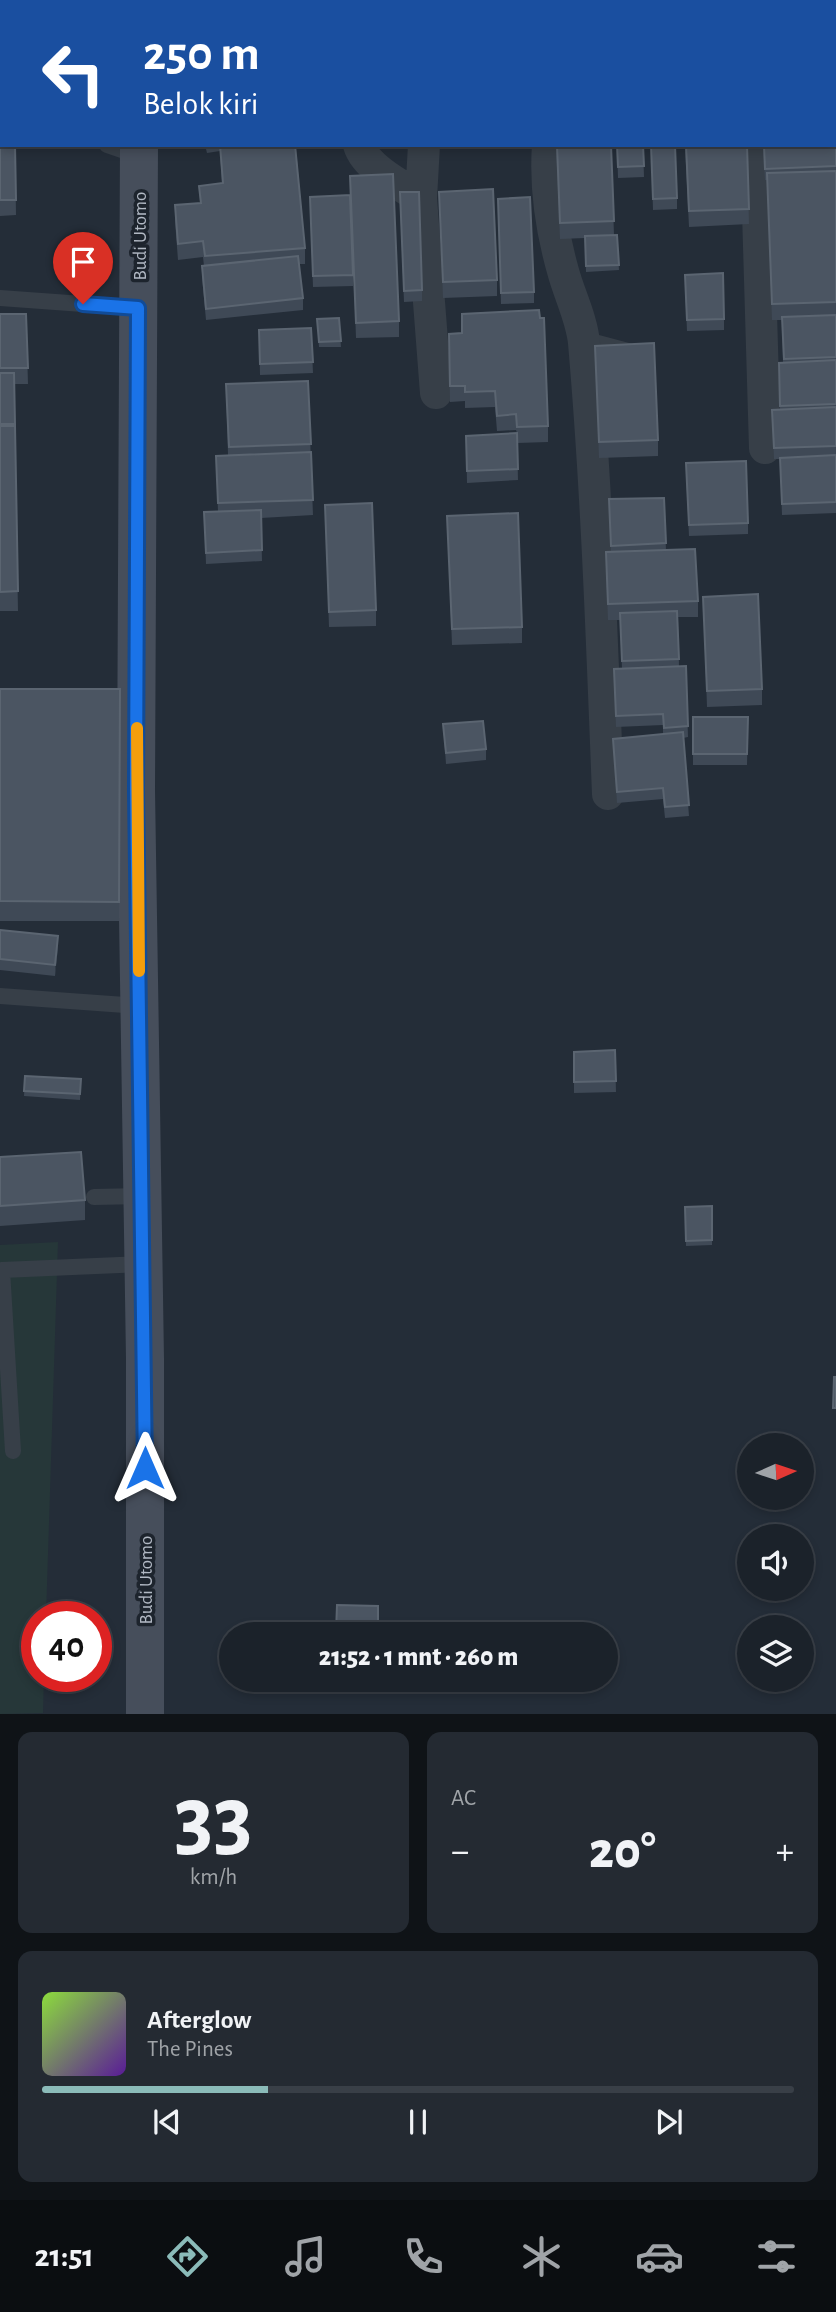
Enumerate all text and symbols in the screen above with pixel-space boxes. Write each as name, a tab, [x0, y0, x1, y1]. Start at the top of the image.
icon: left	[28, 28, 119, 119]
text: 250 m	[143, 30, 260, 79]
text: Belok kiri	[143, 88, 259, 120]
street label: Budi Utomo	[131, 192, 150, 280]
pin	[53, 232, 113, 304]
icon: arrive	[64, 243, 102, 281]
position arrow	[108, 1431, 182, 1505]
north arrow	[737, 1433, 814, 1510]
map controls	[737, 1433, 814, 1692]
button: sound	[737, 1524, 814, 1601]
street label: Budi Utomo	[137, 1536, 156, 1624]
speed limit sign: 40	[21, 1601, 112, 1692]
button: layers	[737, 1615, 814, 1692]
text: 21:52 · 1 mnt · 260 m	[319, 1644, 518, 1670]
text: 33	[174, 1773, 253, 1864]
text: AC	[451, 1787, 476, 1810]
text: 20°	[589, 1825, 656, 1877]
text: −	[451, 1833, 469, 1871]
text: +	[776, 1833, 794, 1871]
text: km/h	[190, 1866, 237, 1889]
text: Afterglow	[147, 2007, 251, 2033]
text: The Pines	[147, 2038, 233, 2061]
icon: previous	[148, 2103, 186, 2141]
icon: pause	[399, 2103, 437, 2141]
icon: next	[650, 2103, 688, 2141]
icon: directions	[163, 2232, 212, 2281]
icon: music	[281, 2232, 330, 2281]
icon: phone	[399, 2232, 448, 2281]
icon: climate	[517, 2232, 566, 2281]
icon: car	[635, 2232, 684, 2281]
icon: filters	[752, 2232, 801, 2281]
text: 21:51	[34, 2240, 94, 2272]

